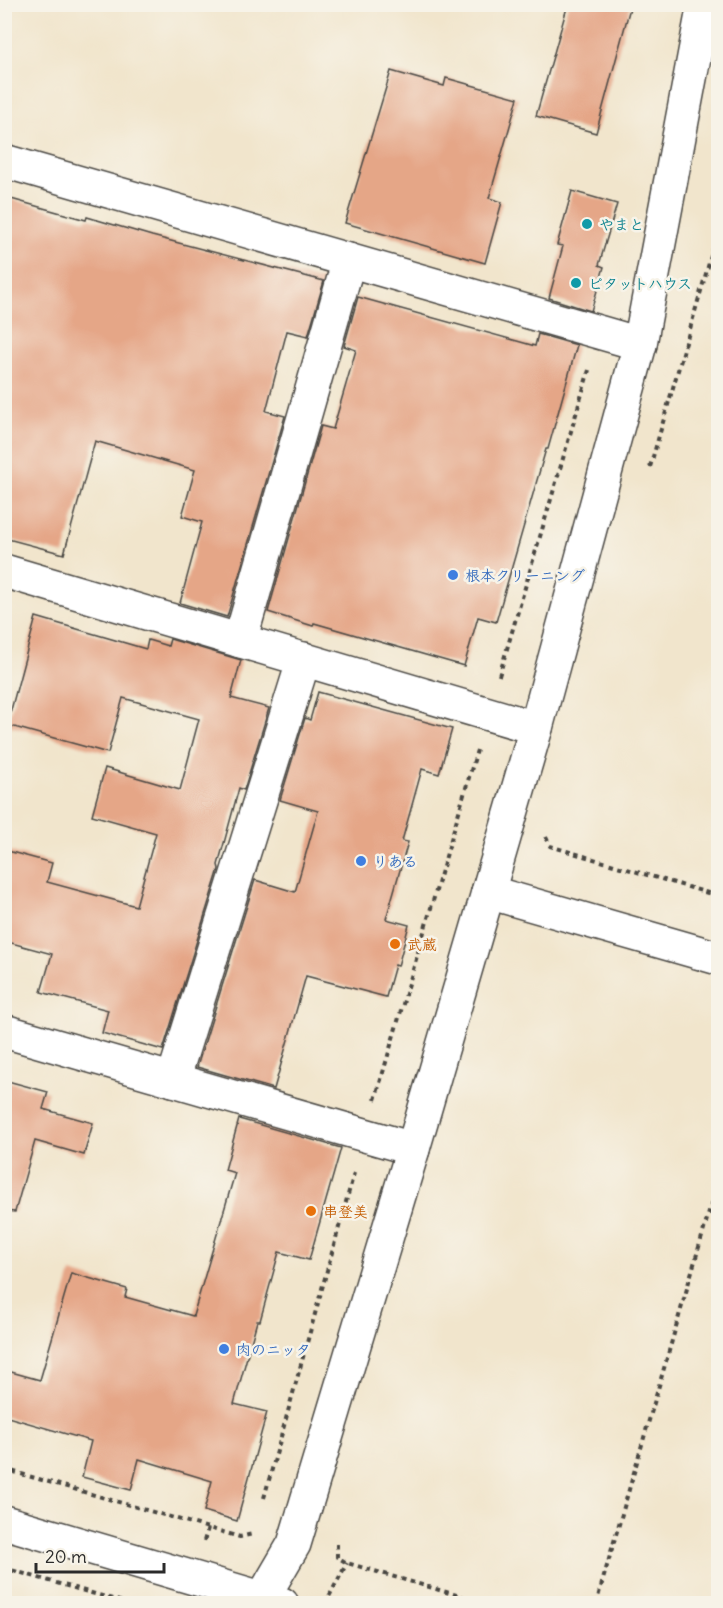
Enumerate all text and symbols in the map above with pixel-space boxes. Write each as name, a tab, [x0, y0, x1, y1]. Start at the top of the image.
place label: やまと	[599, 215, 644, 234]
marker: やまと	[580, 217, 594, 231]
place label: ピタットハウス	[588, 274, 692, 293]
marker: ピタットハウス	[569, 276, 583, 290]
place label: 根本クリーニング	[465, 566, 585, 585]
marker: 根本クリーニング	[446, 568, 460, 582]
place label: りある	[373, 852, 418, 871]
marker: りある	[354, 854, 368, 868]
place label: 武蔵	[407, 935, 437, 954]
marker: 武蔵	[388, 937, 402, 951]
place label: 串登美	[323, 1202, 368, 1221]
marker: 串登美	[304, 1204, 318, 1218]
place label: 肉のニッタ	[236, 1340, 311, 1359]
marker: 肉のニッタ	[217, 1342, 231, 1356]
scale bar	[36, 1536, 164, 1574]
text: 20 m	[45, 1545, 87, 1568]

